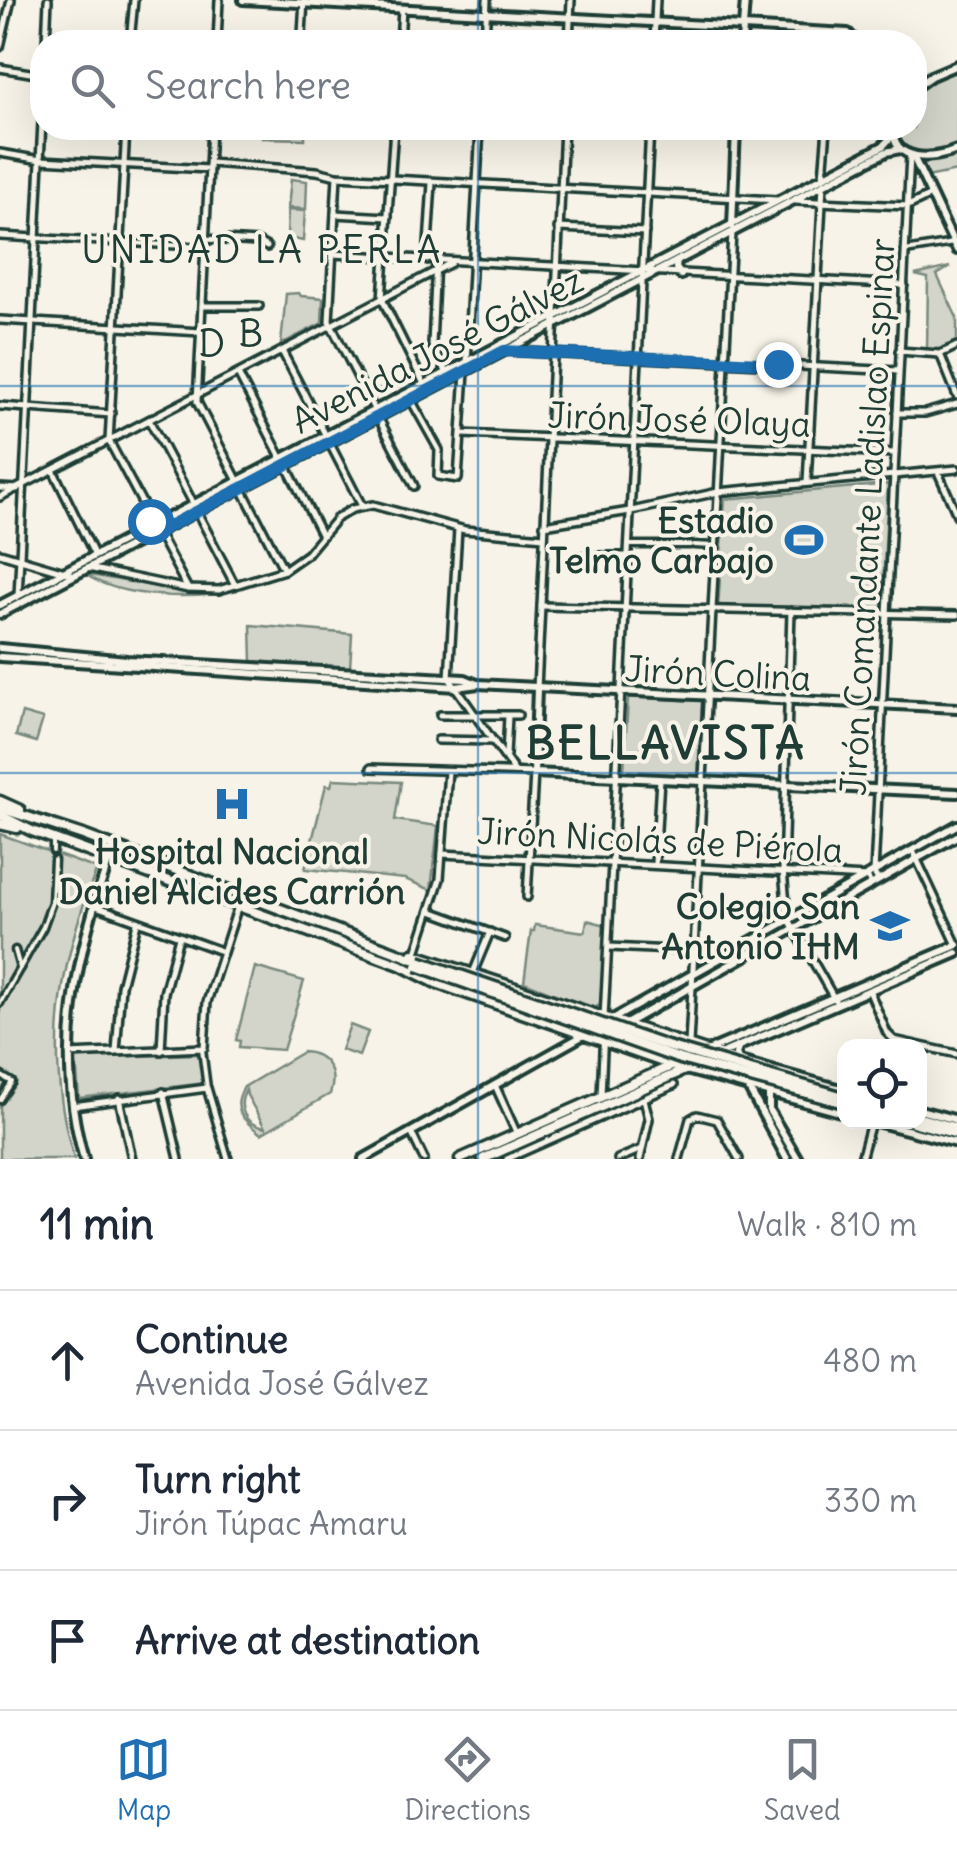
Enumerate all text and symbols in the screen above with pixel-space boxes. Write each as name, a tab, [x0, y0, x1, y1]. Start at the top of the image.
search box	[30, 30, 927, 140]
icon: search	[65, 58, 120, 113]
text: Search here	[145, 62, 351, 109]
district label: UNIDAD LA PERLA	[81, 226, 443, 273]
street label: Jirón Comandante Ladislao Espinar	[830, 237, 904, 797]
street label: Avenida José Gálvez	[284, 257, 590, 443]
district label: B	[238, 310, 266, 357]
district label: D	[198, 320, 228, 367]
route end	[756, 342, 802, 388]
street label: Jirón José Olaya	[547, 392, 811, 446]
place label: Estadio Telmo Carbajo	[549, 498, 774, 582]
route start	[128, 499, 174, 545]
sports icon: Estadio Telmo Carbajo	[783, 519, 825, 561]
street label: Jirón Colina	[624, 646, 812, 700]
district label: BELLAVISTA	[526, 715, 806, 771]
hospital icon: Hospital Nacional Daniel Alcides Carrión	[211, 783, 253, 825]
street label: Jirón Nicolás de Piérola	[476, 808, 844, 872]
place label: Hospital Nacional Daniel Alcides Carrión	[59, 829, 405, 913]
place label: Colegio San Antonio IHM	[661, 884, 860, 968]
school or university icon: Colegio San Antonio IHM	[869, 905, 911, 947]
map controls	[837, 1039, 927, 1129]
button: locate	[837, 1039, 927, 1129]
text: 11 min	[40, 1198, 154, 1250]
text: Walk · 810 m	[737, 1204, 917, 1245]
text: Continue	[135, 1316, 288, 1363]
icon: ahead	[40, 1333, 95, 1388]
text: 480 m	[823, 1340, 917, 1381]
text: Avenida José Gálvez	[135, 1363, 429, 1404]
text: Turn right	[135, 1456, 301, 1503]
icon: right	[40, 1473, 95, 1528]
text: 330 m	[824, 1480, 917, 1521]
text: Jirón Túpac Amaru	[135, 1503, 408, 1544]
icon: arrive	[40, 1613, 95, 1668]
text: Arrive at destination	[135, 1617, 480, 1664]
tab: Map	[116, 1732, 171, 1828]
tab: Directions	[404, 1732, 531, 1828]
tab: Saved	[764, 1732, 841, 1828]

